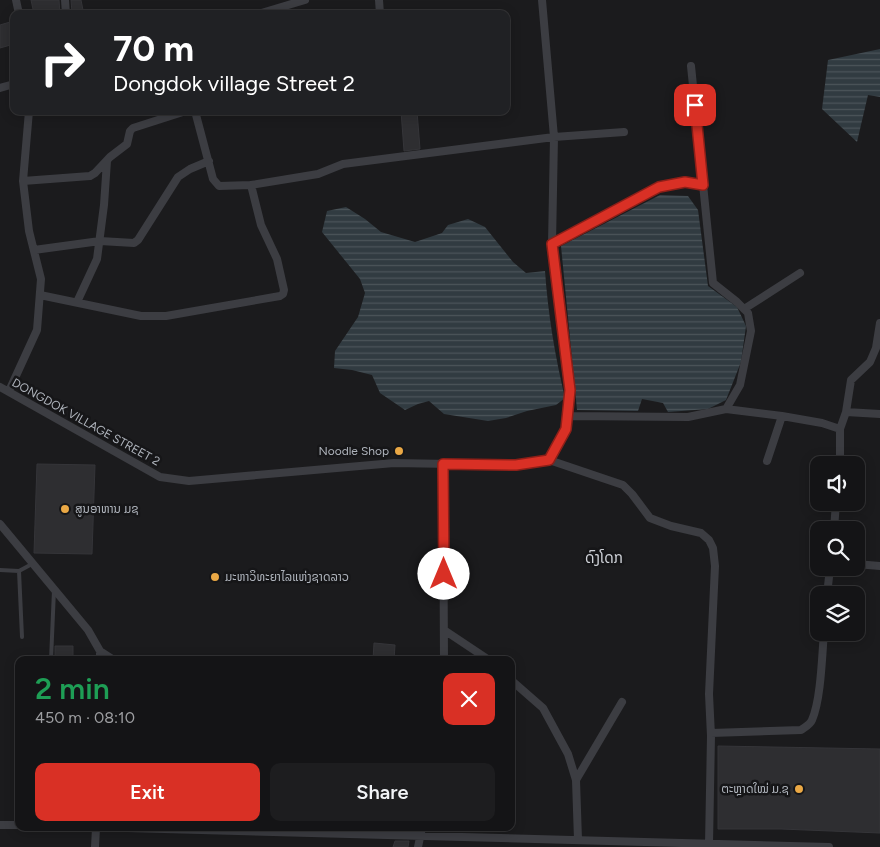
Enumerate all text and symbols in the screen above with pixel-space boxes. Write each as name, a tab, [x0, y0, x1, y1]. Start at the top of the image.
text: 70 m	[113, 28, 194, 70]
icon: right	[30, 30, 95, 95]
text: Dongdok village Street 2	[113, 70, 355, 97]
pin	[674, 84, 716, 126]
icon: arrive	[681, 91, 709, 119]
street label: DONGDOK VILLAGE STREET 2	[10, 375, 162, 469]
place label: Noodle Shop	[318, 444, 389, 458]
marker: Noodle Shop	[393, 445, 405, 457]
map controls	[810, 456, 865, 641]
button: sound	[810, 456, 865, 511]
place label: ສູນອາຫານ ມຊ	[75, 502, 139, 517]
marker: ສູນອາຫານ ມຊ	[59, 503, 71, 515]
button: search	[810, 521, 865, 576]
position arrow	[417, 547, 469, 599]
district label: ດົງໂດກ	[585, 549, 623, 567]
place label: ມະຫາວິທະຍາໄລແຫ່ງຊາດລາວ	[225, 570, 349, 584]
marker: ມະຫາວິທະຍາໄລແຫ່ງຊາດລາວ	[209, 571, 221, 583]
button: layers	[810, 586, 865, 641]
text: 2 min	[35, 670, 110, 707]
button: close	[443, 673, 495, 725]
text: 450 m · 08:10	[35, 708, 135, 727]
button: Exit	[35, 763, 260, 821]
button: Share	[270, 763, 495, 821]
place label: ຕະຫຼາດໃໝ່ ມ.ຊ	[721, 782, 789, 796]
marker: ຕະຫຼາດໃໝ່ ມ.ຊ	[793, 783, 805, 795]

